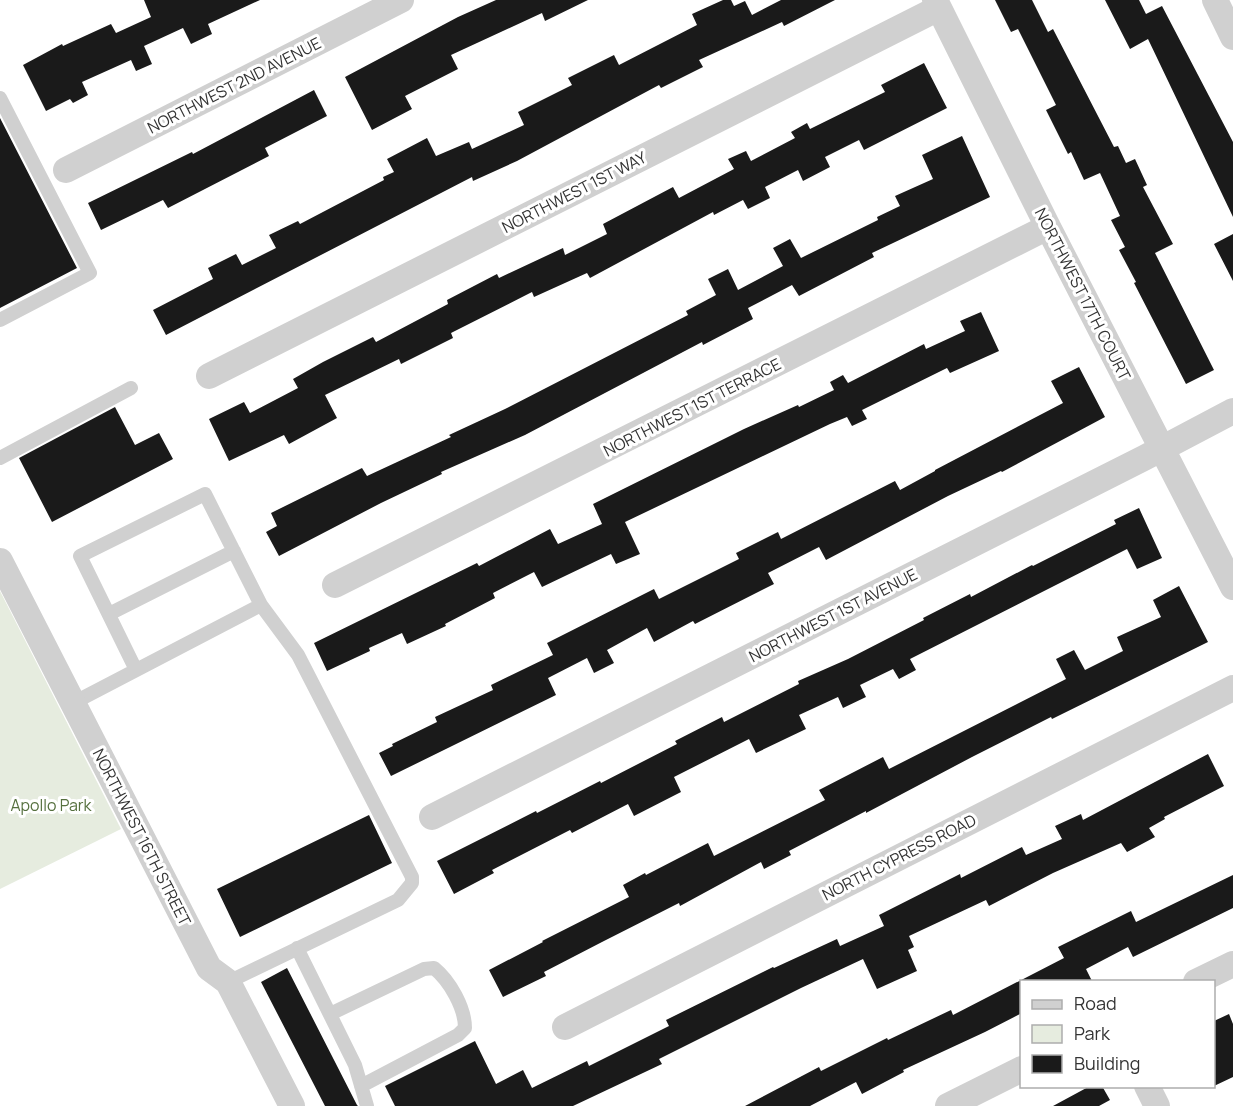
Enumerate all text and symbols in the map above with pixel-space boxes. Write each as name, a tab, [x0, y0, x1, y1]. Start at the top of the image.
street label: NORTHWEST 2ND AVENUE	[143, 32, 325, 138]
street label: NORTHWEST 1ST WAY	[498, 146, 650, 238]
street label: NORTHWEST 17TH COURT	[1030, 204, 1136, 384]
street label: NORTHWEST 1ST TERRACE	[599, 353, 785, 461]
street label: NORTHWEST 1ST AVENUE	[745, 563, 921, 667]
street label: NORTHWEST 16TH STREET	[88, 745, 197, 930]
park label: Apollo Park	[10, 794, 93, 816]
street label: NORTH CYPRESS ROAD	[818, 808, 980, 905]
legend	[1020, 980, 1215, 1088]
text: Road	[1074, 991, 1117, 1015]
text: Park	[1074, 1021, 1111, 1045]
text: Building	[1074, 1051, 1140, 1075]

